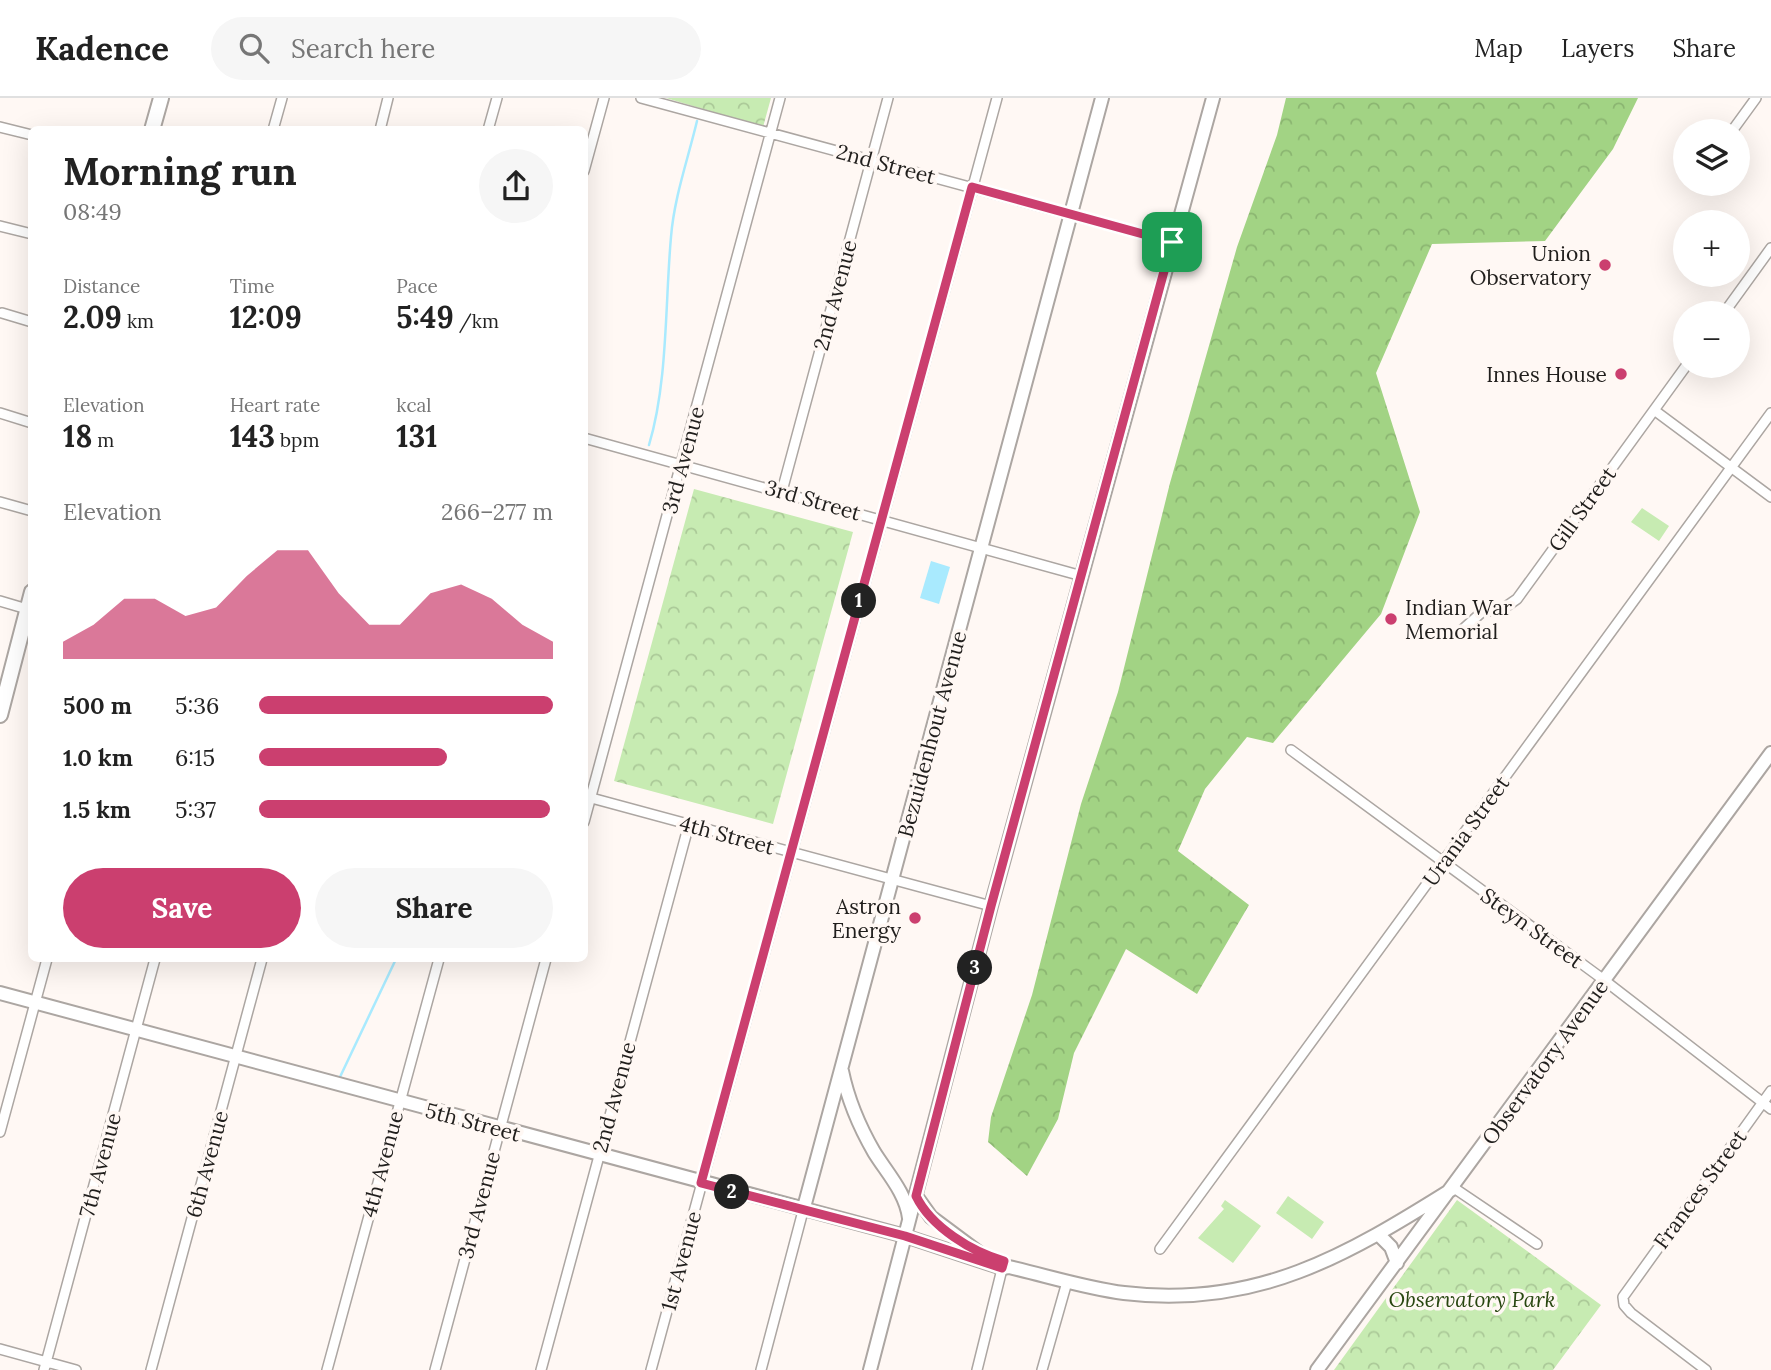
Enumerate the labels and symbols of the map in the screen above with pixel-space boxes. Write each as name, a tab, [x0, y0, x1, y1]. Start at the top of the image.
street label: 2nd Street	[833, 138, 939, 190]
pin	[1142, 212, 1202, 272]
street label: 2nd Avenue	[807, 237, 863, 353]
place label: Union Observatory	[1470, 240, 1591, 291]
marker: Union Observatory	[1597, 257, 1613, 273]
place label: Innes House	[1486, 361, 1607, 388]
marker: Innes House	[1613, 366, 1629, 382]
street label: 3rd Avenue	[656, 403, 710, 517]
street label: Gill Street	[1542, 461, 1622, 557]
street label: 3rd Street	[762, 473, 865, 527]
pin: 1	[842, 584, 876, 618]
place label: Indian War Memorial	[1405, 594, 1512, 645]
marker: Indian War Memorial	[1383, 611, 1399, 627]
street label: Bezuidenhout Avenue	[891, 628, 973, 840]
street label: Urania Street	[1417, 770, 1516, 892]
street label: 4th Street	[677, 809, 778, 861]
street label: Steyn Street	[1475, 882, 1589, 975]
place label: Astron Energy	[832, 893, 901, 944]
marker: Astron Energy	[907, 910, 923, 926]
pin: 3	[958, 950, 992, 986]
street label: Observatory Avenue	[1476, 974, 1614, 1150]
street label: 2nd Avenue	[586, 1039, 642, 1155]
street label: 5th Street	[423, 1096, 524, 1148]
street label: 6th Avenue	[180, 1108, 234, 1220]
street label: 4th Avenue	[355, 1108, 409, 1220]
street label: 7th Avenue	[73, 1110, 127, 1220]
street label: Frances Street	[1648, 1123, 1753, 1254]
street label: 3rd Avenue	[452, 1148, 506, 1262]
pin: 2	[714, 1174, 750, 1210]
street label: 1st Avenue	[655, 1208, 707, 1314]
park label: Observatory Park	[1388, 1286, 1556, 1313]

